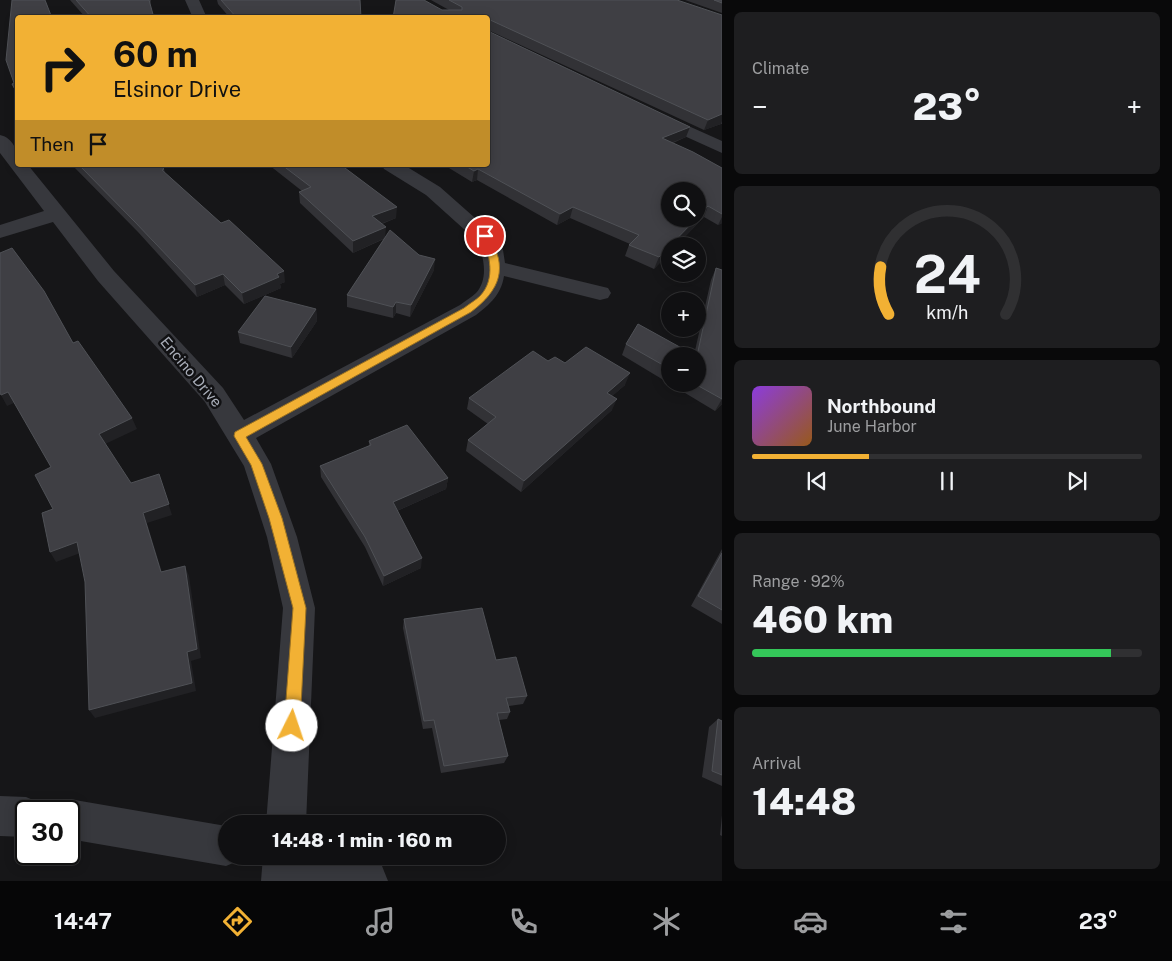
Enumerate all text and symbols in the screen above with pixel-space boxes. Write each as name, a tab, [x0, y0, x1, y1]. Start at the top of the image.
text: 60 m	[113, 34, 198, 75]
icon: right	[30, 35, 95, 100]
text: Climate	[752, 59, 809, 78]
text: Elsinor Drive	[113, 76, 241, 102]
text: 23°	[913, 84, 981, 129]
text: −	[752, 90, 768, 123]
text: +	[1126, 90, 1142, 123]
icon: arrive	[84, 130, 112, 158]
text: Then	[30, 133, 74, 155]
map controls	[661, 182, 706, 392]
button: search	[661, 182, 706, 227]
pin	[464, 215, 506, 257]
icon: arrive	[471, 222, 499, 250]
button: layers	[661, 237, 706, 282]
text: 24	[913, 244, 981, 305]
button: +	[661, 292, 706, 337]
text: km/h	[926, 302, 968, 323]
street label: Encino Drive	[157, 333, 226, 410]
button: −	[661, 347, 706, 392]
text: Northbound	[827, 395, 936, 417]
text: June Harbor	[827, 417, 917, 436]
icon: previous	[803, 467, 831, 495]
icon: pause	[933, 467, 961, 495]
icon: next	[1063, 467, 1091, 495]
text: Range · 92%	[752, 572, 845, 591]
text: 460 km	[752, 597, 893, 642]
position arrow	[265, 699, 317, 751]
text: Arrival	[752, 754, 801, 773]
text: 14:48	[752, 779, 856, 824]
speed limit sign: 30	[15, 800, 80, 865]
text: 14:48 · 1 min · 160 m	[272, 829, 452, 851]
icon: directions	[220, 904, 255, 939]
icon: music	[363, 904, 398, 939]
icon: phone	[506, 904, 541, 939]
icon: climate	[649, 904, 684, 939]
icon: car	[793, 904, 828, 939]
icon: filters	[936, 904, 971, 939]
text: 14:47	[54, 908, 112, 934]
text: 23°	[1079, 908, 1118, 934]

